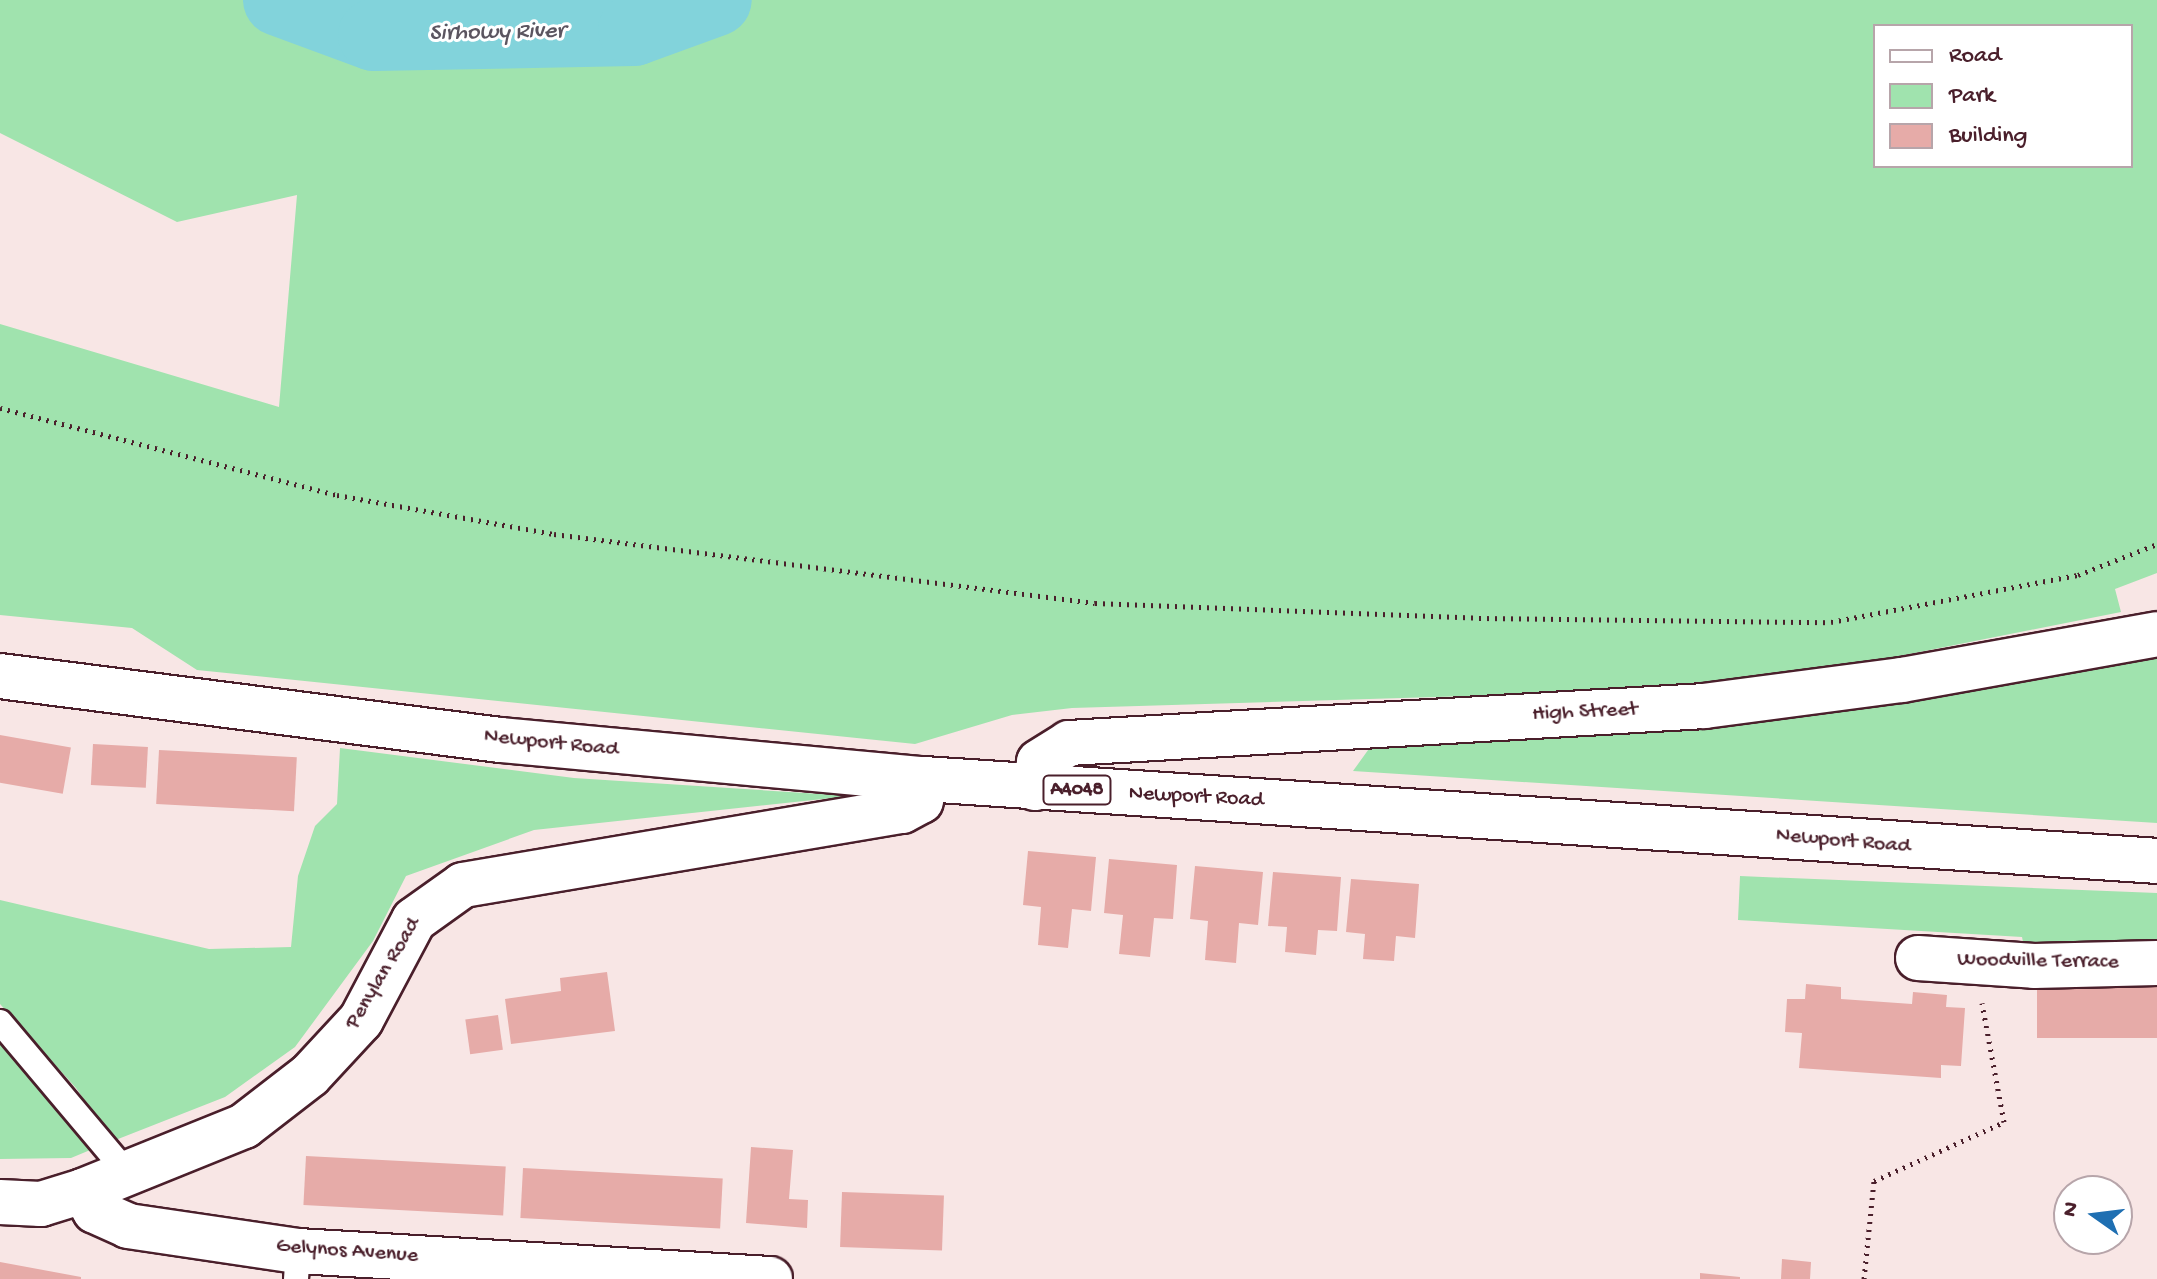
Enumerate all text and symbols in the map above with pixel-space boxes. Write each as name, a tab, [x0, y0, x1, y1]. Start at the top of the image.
water label: Sirhowy River	[429, 17, 565, 49]
legend	[1873, 24, 2133, 168]
text: Road	[1949, 42, 2001, 71]
text: Park	[1949, 82, 1995, 111]
text: Building	[1949, 122, 2027, 151]
street label: High Street	[1532, 697, 1638, 729]
street label: Newport Road	[482, 724, 620, 764]
road number: A4048	[1041, 774, 1113, 806]
street label: Newport Road	[1128, 781, 1264, 815]
street label: Newport Road	[1775, 823, 1911, 861]
street label: Penylan Road	[340, 913, 428, 1035]
street label: Woodville Terrace	[1957, 947, 2119, 977]
north arrow	[2053, 1175, 2133, 1255]
text: N	[2057, 1200, 2086, 1220]
street label: Gelynos Avenue	[275, 1234, 419, 1270]

